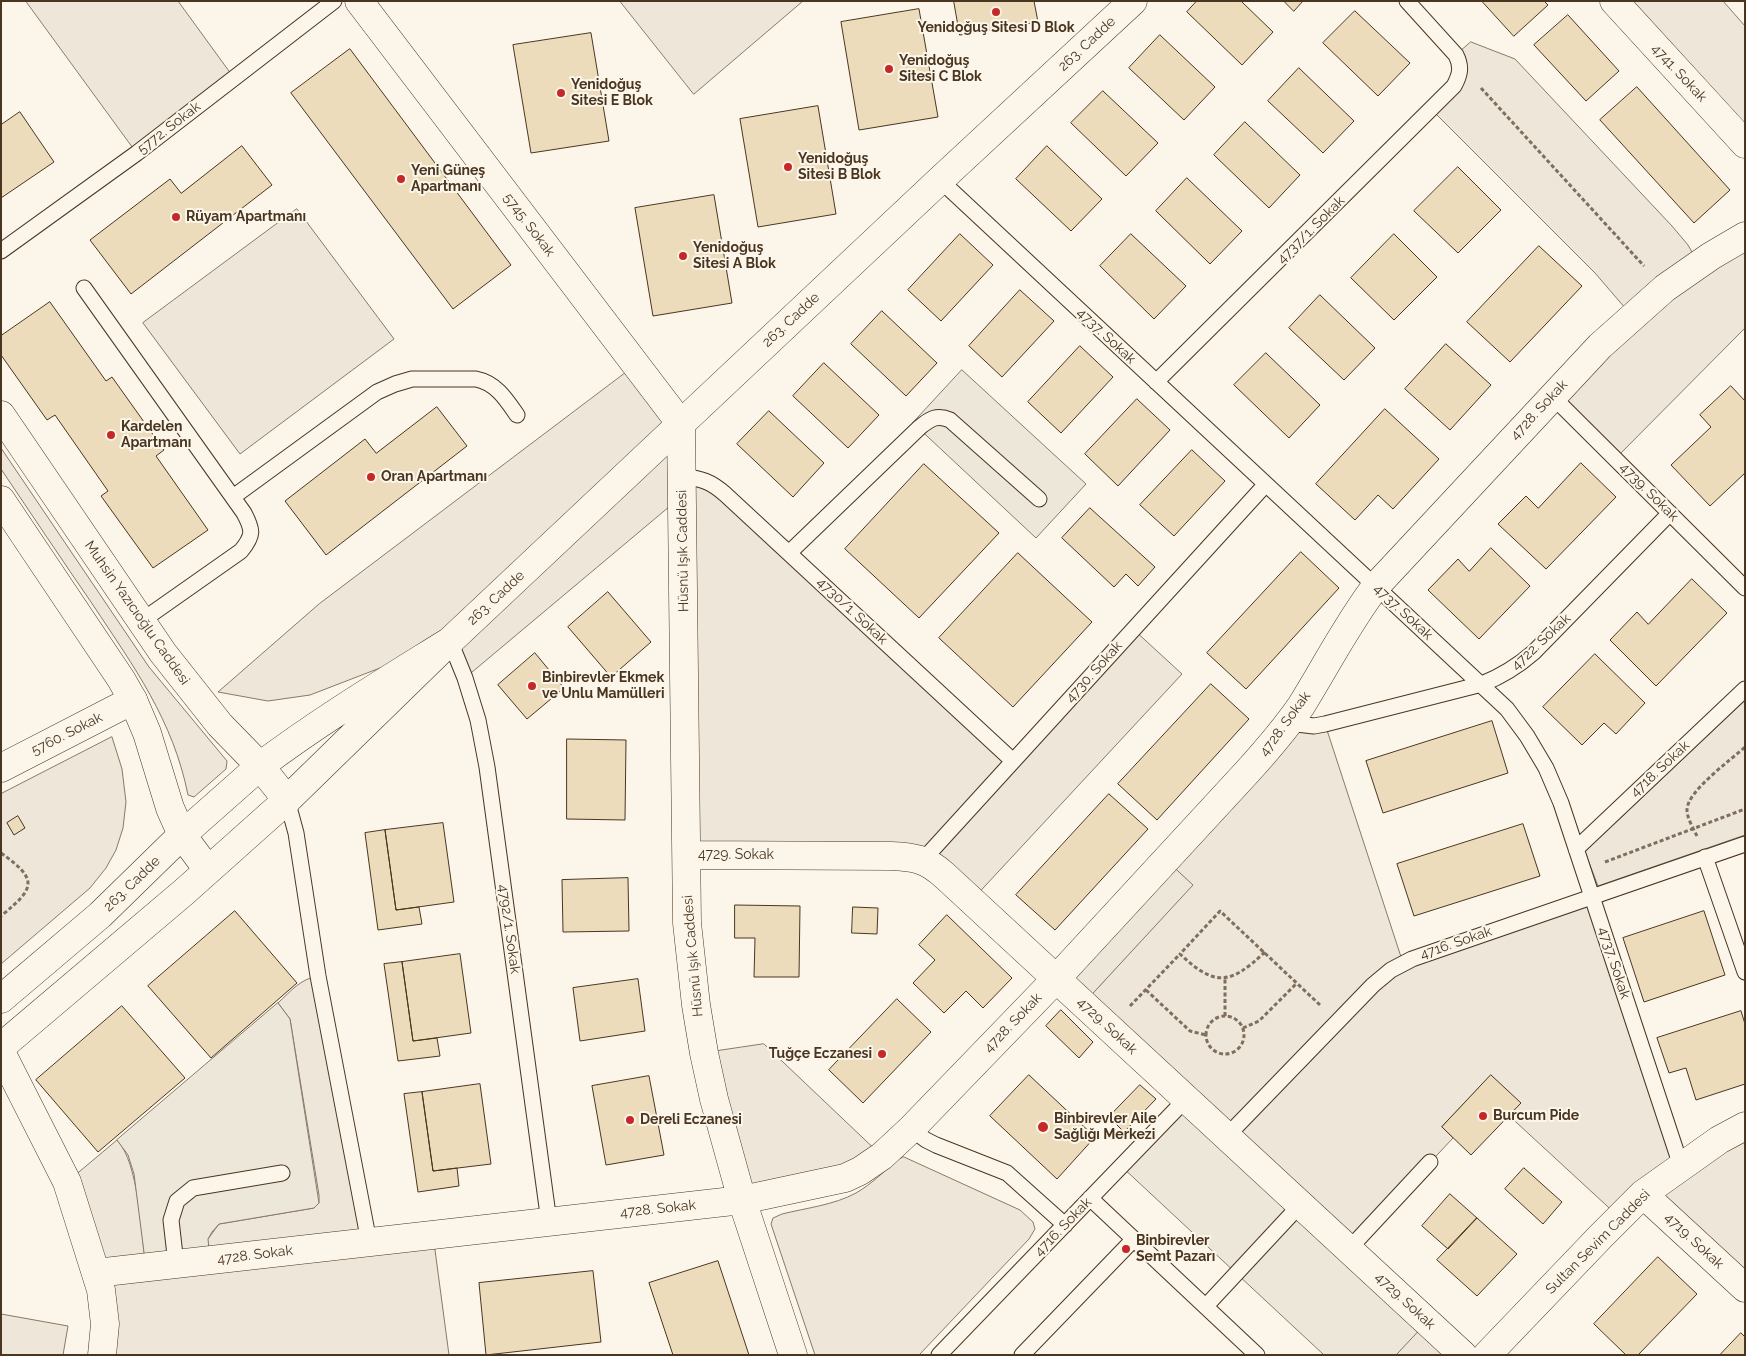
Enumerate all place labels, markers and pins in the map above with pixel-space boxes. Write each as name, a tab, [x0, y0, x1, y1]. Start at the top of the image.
marker: Yenidoğuş Sitesi D Blok	[990, 6, 1002, 18]
place label: Yenidoğuş Sitesi D Blok	[918, 20, 1074, 36]
place label: Yenidoğuş Sitesi C Blok	[899, 53, 982, 85]
marker: Yenidoğuş Sitesi C Blok	[883, 63, 895, 75]
place label: Yenidoğuş Sitesi E Blok	[571, 77, 653, 110]
marker: Yenidoğuş Sitesi E Blok	[555, 87, 567, 99]
place label: Yenidoğuş Sitesi B Blok	[798, 151, 881, 184]
marker: Yenidoğuş Sitesi B Blok	[782, 161, 794, 173]
place label: Yeni Güneş Apartmanı	[411, 163, 485, 196]
marker: Yeni Güneş Apartmanı	[395, 173, 407, 185]
place label: Rüyam Apartmanı	[186, 209, 306, 225]
marker: Rüyam Apartmanı	[170, 211, 182, 223]
place label: Yenidoğuş Sitesi A Blok	[693, 240, 776, 272]
marker: Yenidoğuş Sitesi A Blok	[677, 250, 689, 262]
place label: Kardelen Apartmanı	[121, 419, 191, 452]
marker: Kardelen Apartmanı	[105, 429, 117, 441]
place label: Oran Apartmanı	[381, 469, 487, 485]
marker: Oran Apartmanı	[365, 471, 377, 483]
place label: Binbirevler Ekmek ve Unlu Mamülleri	[542, 670, 664, 702]
marker: Binbirevler Ekmek ve Unlu Mamülleri	[526, 680, 538, 692]
place label: Tuğçe Eczanesi	[769, 1046, 872, 1062]
marker: Tuğçe Eczanesi	[876, 1048, 888, 1060]
place label: Burcum Pide	[1493, 1108, 1579, 1124]
marker: Burcum Pide	[1477, 1110, 1489, 1122]
place label: Binbirevler Aile Sağlığı Merkezi	[1054, 1111, 1157, 1144]
place label: Dereli Eczanesi	[640, 1112, 742, 1128]
marker: Dereli Eczanesi	[624, 1114, 636, 1126]
marker: Binbirevler Aile Sağlığı Merkezi	[1036, 1120, 1050, 1134]
place label: Binbirevler Semt Pazarı	[1136, 1233, 1215, 1266]
marker: Binbirevler Semt Pazarı	[1120, 1243, 1132, 1255]

